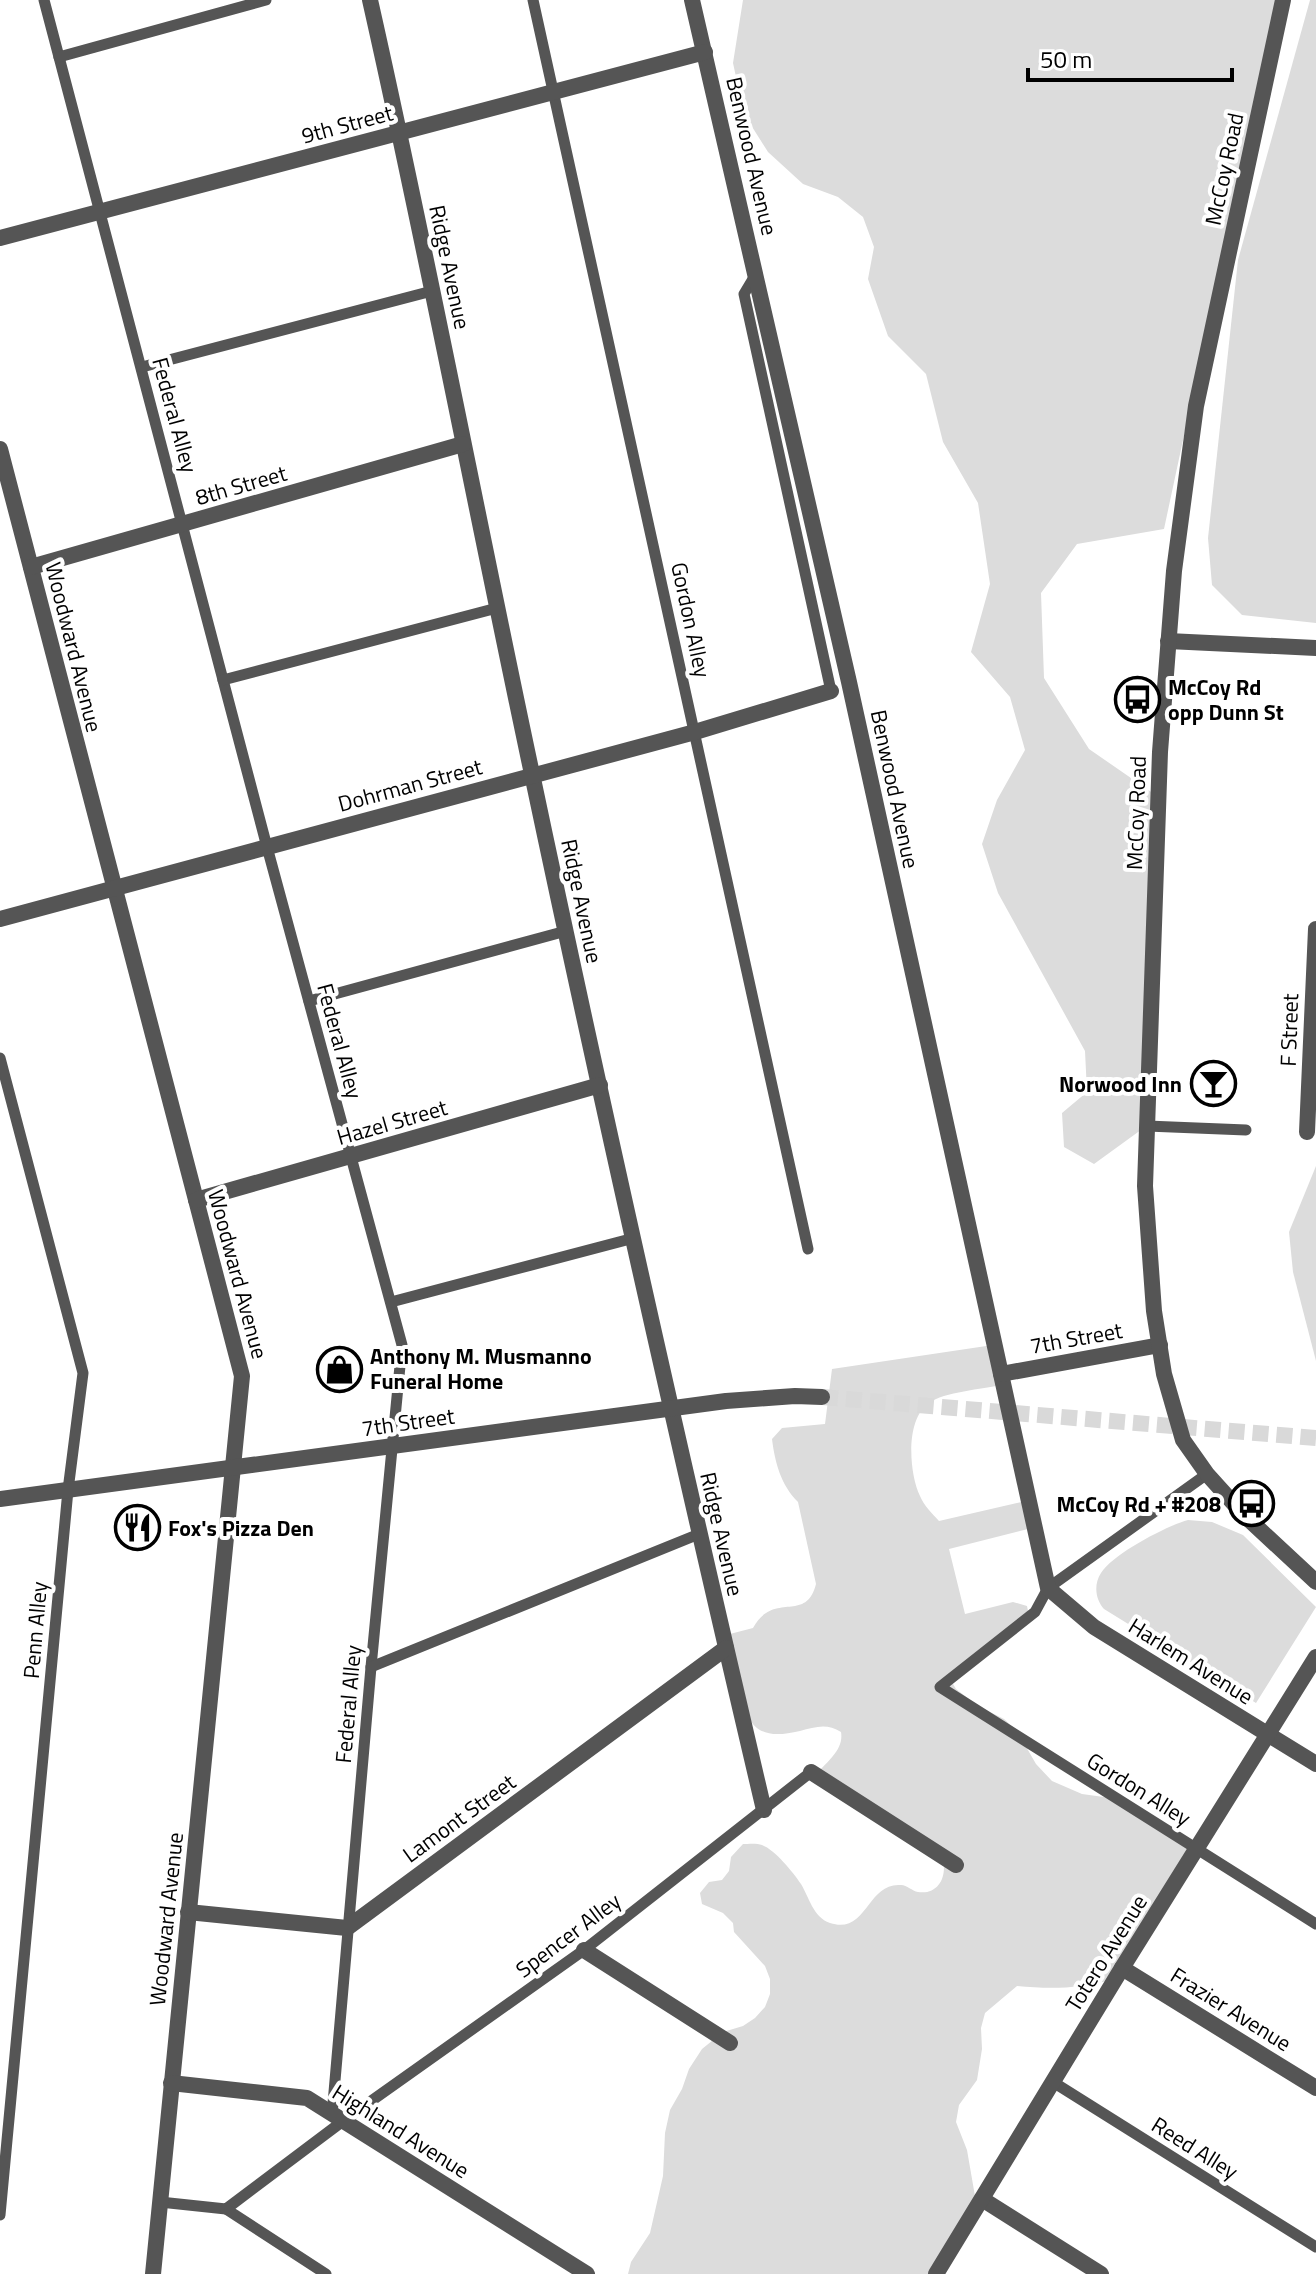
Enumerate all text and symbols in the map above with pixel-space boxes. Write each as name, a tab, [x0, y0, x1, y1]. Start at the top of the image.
scale bar	[1028, 32, 1232, 82]
text: 50 m	[1040, 41, 1092, 77]
street label: Benwood Avenue	[717, 73, 787, 239]
street label: 9th Street	[297, 95, 397, 153]
street label: McCoy Road	[1195, 110, 1253, 228]
street label: Ridge Avenue	[420, 202, 480, 332]
street label: Federal Alley	[143, 353, 207, 477]
street label: 8th Street	[191, 456, 291, 514]
street label: Woodward Avenue	[36, 558, 112, 736]
street label: Gordon Alley	[662, 559, 720, 681]
place label: McCoy Rd opp Dunn St	[1168, 670, 1284, 729]
bus stop icon: McCoy Rd opp Dunn St	[1113, 676, 1161, 724]
street label: Benwood Avenue	[862, 706, 928, 872]
street label: Dohrman Street	[334, 749, 486, 821]
street label: McCoy Road	[1117, 755, 1155, 871]
street label: Ridge Avenue	[552, 836, 612, 966]
street label: Federal Alley	[308, 979, 372, 1103]
street label: F Street	[1271, 993, 1307, 1067]
bar icon: Norwood Inn	[1189, 1060, 1237, 1108]
place label: Norwood Inn	[1059, 1067, 1182, 1101]
street label: Hazel Street	[333, 1090, 452, 1154]
street label: Woodward Avenue	[199, 1185, 277, 1363]
street label: 7th Street	[1027, 1313, 1125, 1363]
place label: Anthony M. Musmanno Funeral Home	[370, 1339, 592, 1398]
shop icon: Anthony M. Musmanno Funeral Home	[315, 1345, 363, 1393]
street label: 7th Street	[359, 1399, 457, 1445]
street label: Ridge Avenue	[691, 1469, 753, 1599]
bus stop icon: McCoy Rd + #208	[1228, 1480, 1276, 1528]
place label: McCoy Rd + #208	[1056, 1487, 1221, 1521]
restaurant icon: Fox's Pizza Den	[113, 1504, 161, 1552]
place label: Fox's Pizza Den	[168, 1511, 314, 1545]
street label: Penn Alley	[14, 1580, 56, 1680]
street label: Harlem Avenue	[1122, 1609, 1260, 1713]
street label: Federal Alley	[326, 1643, 370, 1764]
street label: Gordon Alley	[1080, 1744, 1198, 1835]
street label: Lamont Street	[395, 1765, 523, 1871]
street label: Woodward Avenue	[140, 1831, 192, 2007]
street label: Spencer Alley	[508, 1884, 628, 1986]
street label: Totero Avenue	[1056, 1888, 1156, 2018]
street label: Frazier Avenue	[1164, 1958, 1298, 2060]
street label: Highland Avenue	[326, 2075, 476, 2187]
street label: Reed Alley	[1145, 2108, 1245, 2188]

